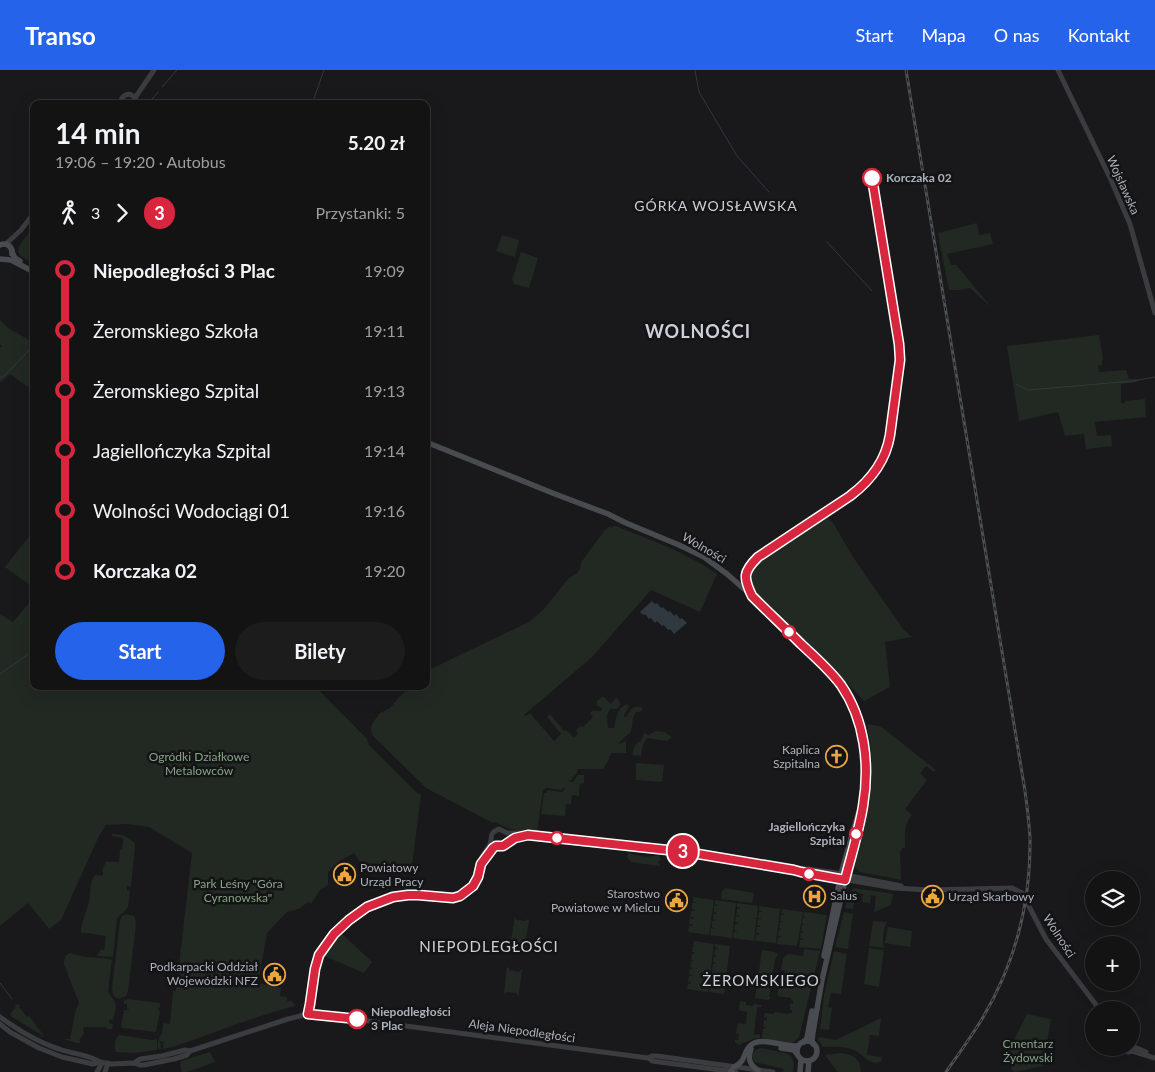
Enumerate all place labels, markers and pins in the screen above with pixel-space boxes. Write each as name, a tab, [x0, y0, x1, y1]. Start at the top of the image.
marker: Korczaka 02	[862, 168, 882, 188]
place label: Korczaka 02	[886, 170, 952, 185]
unlabelled marker	[782, 625, 796, 639]
place label: Kaplica Szpitalna	[773, 742, 820, 771]
church icon: Kaplica Szpitalna	[824, 745, 848, 769]
place label: Jagiellończyka Szpital	[768, 819, 845, 848]
marker: Jagiellończyka Szpital	[849, 827, 863, 841]
unlabelled marker	[550, 831, 564, 845]
place label: Powiatowy Urząd Pracy	[360, 860, 424, 889]
public building icon: Powiatowy Urząd Pracy	[332, 863, 356, 887]
unlabelled marker	[802, 867, 816, 881]
hospital icon: Salus	[802, 884, 826, 908]
public building icon: Urząd Skarbowy	[920, 885, 944, 909]
place label: Starostwo Powiatowe w Mielcu	[551, 886, 660, 915]
place label: Salus	[830, 888, 857, 903]
public building icon: Starostwo Powiatowe w Mielcu	[664, 889, 688, 913]
place label: Urząd Skarbowy	[948, 889, 1035, 904]
place label: Podkarpacki Oddział Wojewódzki NFZ	[150, 959, 258, 988]
public building icon: Podkarpacki Oddział Wojewódzki NFZ	[262, 962, 286, 986]
place label: Niepodległości 3 Plac	[371, 1004, 451, 1033]
marker: Niepodległości 3 Plac	[347, 1009, 367, 1029]

